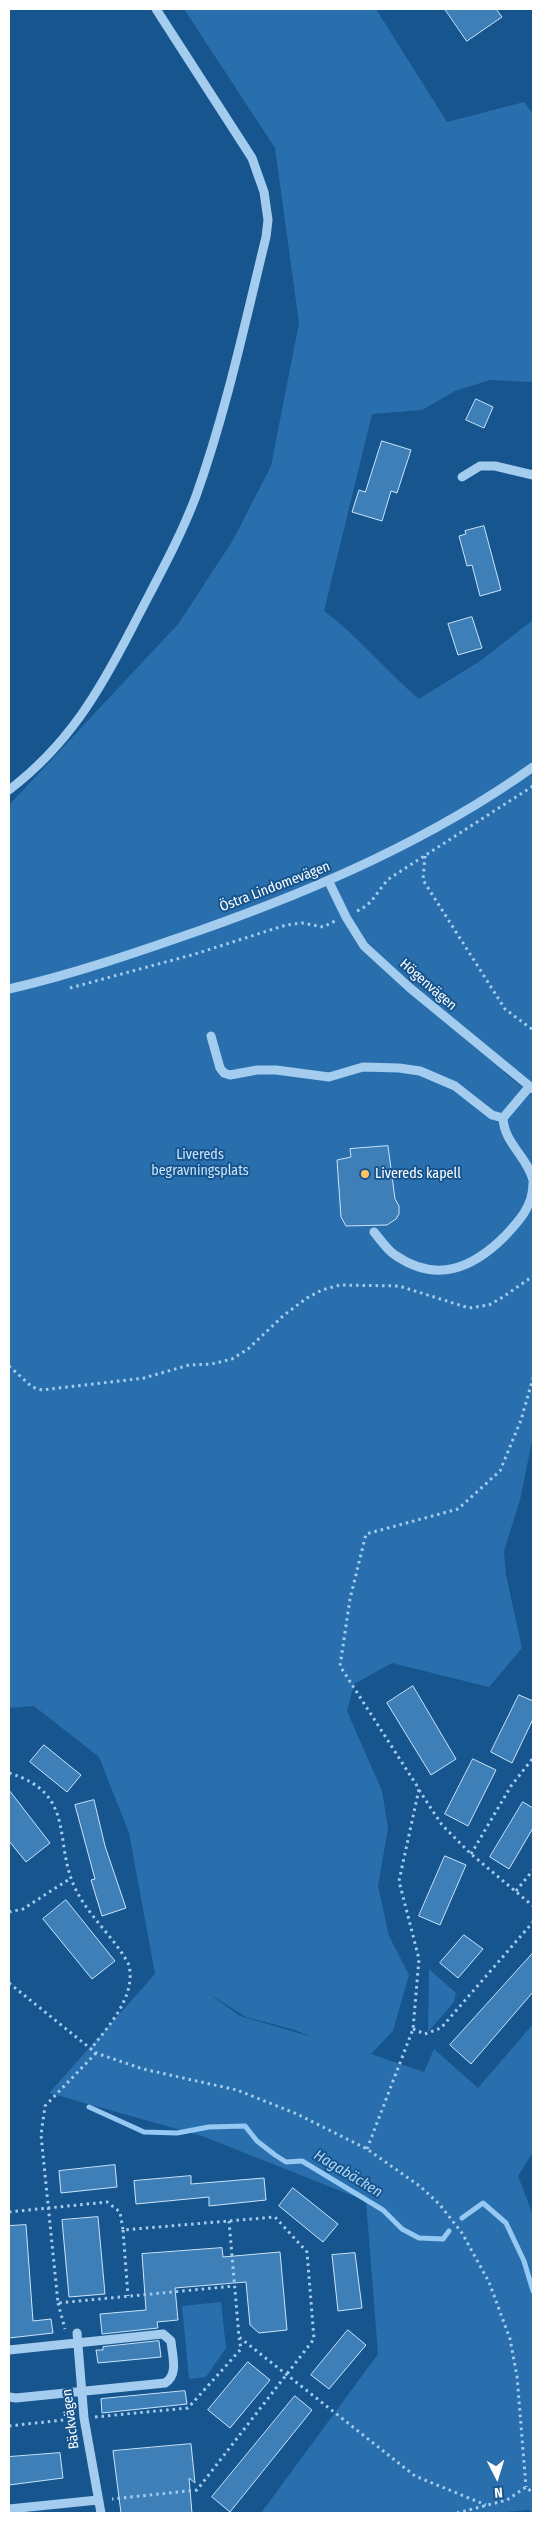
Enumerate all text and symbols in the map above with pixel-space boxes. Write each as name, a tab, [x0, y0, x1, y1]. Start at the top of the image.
street label: Östra Lindomevägen	[217, 858, 333, 916]
street label: Högenvägen	[396, 956, 460, 1014]
park label: Livereds begravningsplats	[151, 1147, 249, 1180]
place label: Livereds kapell	[375, 1166, 461, 1182]
marker: Livereds kapell	[359, 1168, 371, 1180]
water label: Hagabäcken	[310, 2146, 386, 2202]
street label: Bäckvägen	[59, 2388, 83, 2450]
north arrow	[472, 2452, 522, 2502]
text: N	[493, 2484, 503, 2501]

